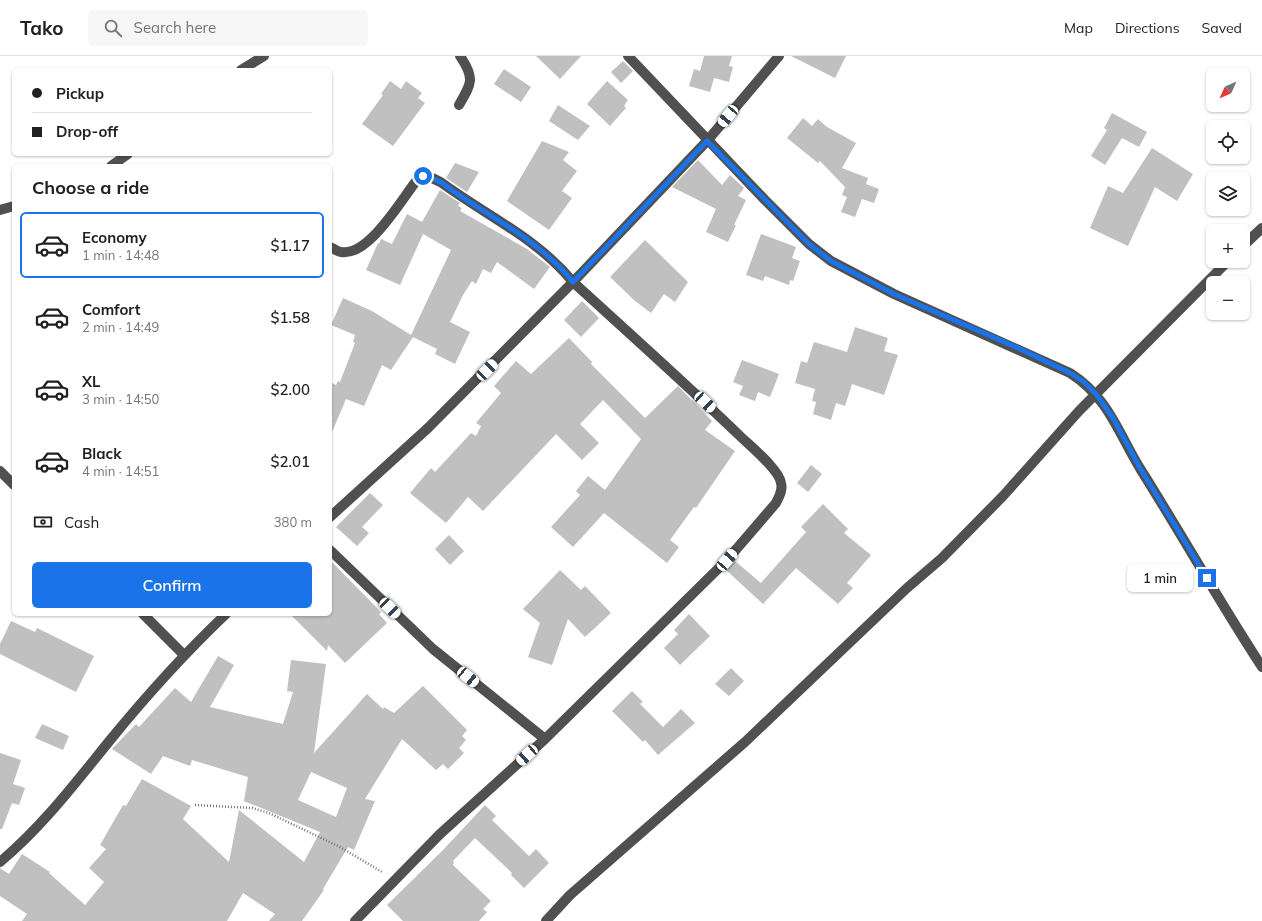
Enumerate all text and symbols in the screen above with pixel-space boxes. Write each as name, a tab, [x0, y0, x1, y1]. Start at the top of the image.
search box	[88, 10, 368, 46]
text: Tako	[20, 16, 64, 40]
icon: search	[102, 17, 124, 39]
text: Search here	[134, 18, 216, 37]
text: Map	[1064, 19, 1093, 37]
text: Directions	[1115, 19, 1180, 37]
text: Saved	[1202, 19, 1242, 37]
north arrow	[1206, 68, 1250, 112]
map controls	[1206, 68, 1250, 320]
text: Pickup	[56, 84, 104, 103]
car	[716, 103, 740, 129]
button: locate	[1206, 120, 1250, 164]
text: Drop-off	[56, 122, 118, 141]
route start	[414, 167, 432, 185]
button: layers	[1206, 172, 1250, 216]
text: Choose a ride	[32, 176, 149, 199]
button: +	[1206, 224, 1250, 268]
icon: car	[34, 227, 70, 263]
text: Economy	[82, 228, 147, 247]
text: $1.17	[270, 236, 310, 255]
text: 1 min · 14:48	[82, 247, 159, 263]
button: −	[1206, 276, 1250, 320]
icon: car	[34, 299, 70, 335]
text: Comfort	[82, 300, 140, 319]
text: $1.58	[270, 308, 310, 327]
text: 2 min · 14:49	[82, 319, 159, 335]
car	[474, 357, 500, 383]
icon: car	[34, 371, 70, 407]
text: XL	[82, 372, 100, 391]
text: $2.00	[270, 380, 310, 399]
car	[692, 389, 718, 415]
text: 3 min · 14:50	[82, 391, 159, 407]
icon: car	[34, 443, 70, 479]
text: Black	[82, 444, 121, 463]
text: $2.01	[270, 452, 310, 471]
text: 4 min · 14:51	[82, 463, 159, 479]
icon: cash	[32, 511, 54, 533]
text: Cash	[64, 513, 99, 532]
text: 380 m	[274, 514, 312, 530]
car	[715, 547, 739, 573]
button: Confirm	[32, 562, 312, 608]
callout: 1 min	[1127, 564, 1193, 592]
route end	[1198, 569, 1216, 587]
text: 1 min	[1143, 570, 1177, 586]
car	[377, 595, 403, 621]
car	[455, 665, 481, 689]
car	[514, 743, 540, 767]

